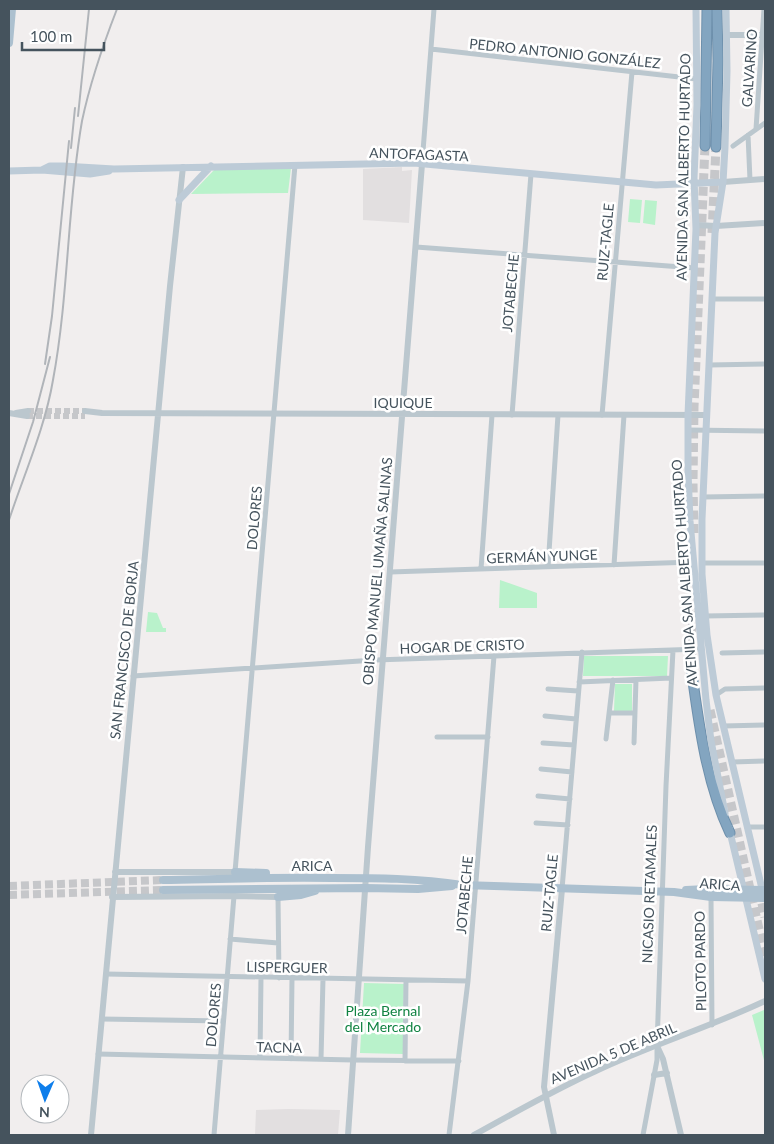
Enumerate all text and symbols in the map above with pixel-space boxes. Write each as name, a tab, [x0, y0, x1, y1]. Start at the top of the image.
scale bar	[22, 20, 105, 52]
text: 100 m	[30, 27, 72, 45]
street label: GALVARINO	[738, 28, 760, 108]
street label: PEDRO ANTONIO GONZÁLEZ	[468, 34, 662, 72]
street label: AVENIDA SAN ALBERTO HURTADO	[673, 53, 693, 281]
street label: ANTOFAGASTA	[369, 144, 470, 164]
street label: RUIZ-TAGLE	[593, 203, 617, 281]
street label: JOTABECHE	[498, 253, 522, 333]
street label: IQUIQUE	[374, 394, 432, 411]
street label: OBISPO MANUEL UMAÑA SALINAS	[359, 456, 395, 686]
street label: AVENIDA SAN ALBERTO HURTADO	[668, 459, 700, 687]
street label: DOLORES	[243, 485, 265, 551]
street label: GERMÁN YUNGE	[486, 546, 598, 566]
street label: SAN FRANCISCO DE BORJA	[106, 559, 142, 740]
street label: HOGAR DE CRISTO	[399, 635, 525, 657]
street label: NICASIO RETAMALES	[638, 824, 660, 964]
street label: RUIZ-TAGLE	[537, 854, 561, 932]
street label: JOTABECHE	[452, 855, 476, 935]
street label: ARICA	[292, 857, 333, 874]
street label: ARICA	[699, 874, 742, 894]
street label: PILOTO PARDO	[691, 911, 709, 1011]
street label: LISPERGUER	[246, 958, 328, 976]
street label: DOLORES	[202, 982, 224, 1048]
park label: Plaza Bernal del Mercado	[345, 1002, 421, 1035]
street label: AVENIDA 5 DE ABRIL	[547, 1019, 679, 1087]
street label: TACNA	[256, 1038, 303, 1056]
north arrow	[20, 1074, 70, 1124]
text: N	[39, 1104, 50, 1121]

